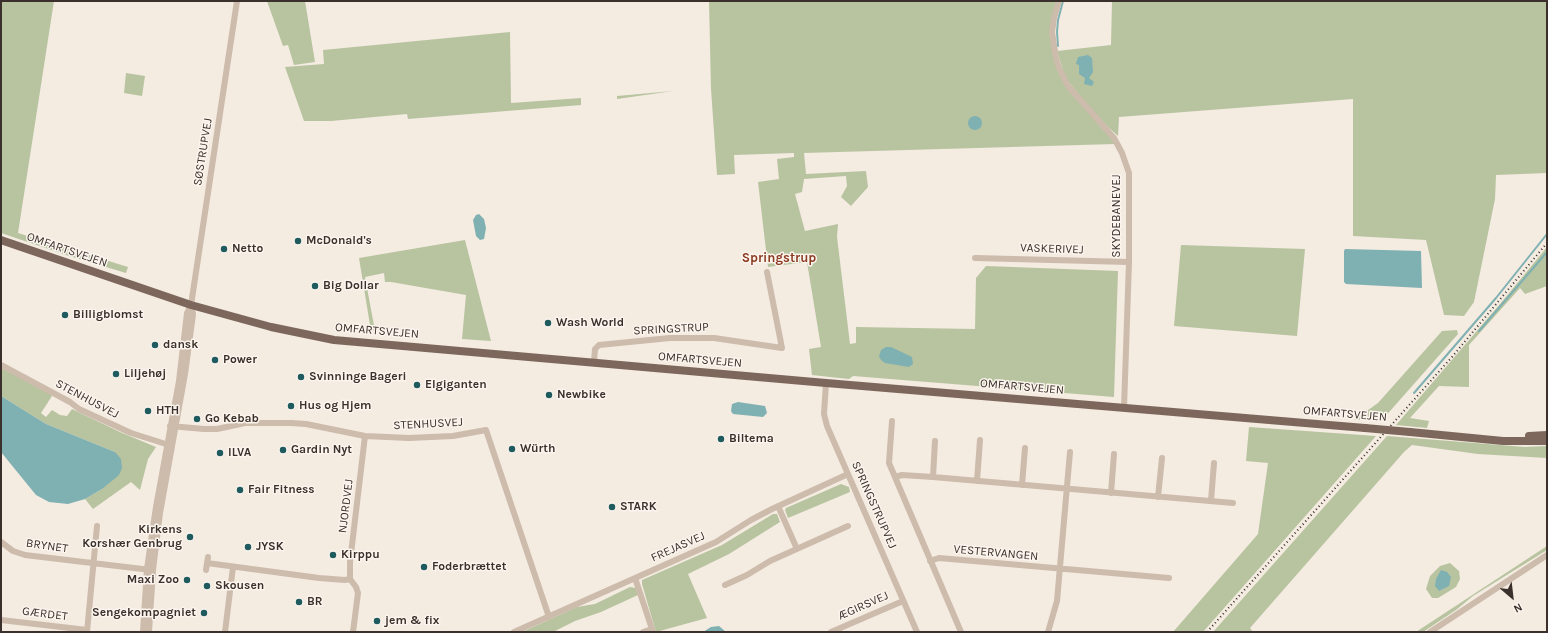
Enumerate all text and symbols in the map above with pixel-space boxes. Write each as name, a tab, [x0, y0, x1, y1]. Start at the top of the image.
street label: SØSTRUPVEJ	[191, 117, 215, 187]
street label: SKYDEBANEVEJ	[1110, 174, 1124, 258]
street label: OMFARTSVEJEN	[25, 229, 109, 271]
place label: McDonald's	[306, 234, 372, 248]
marker: McDonald's	[293, 236, 303, 246]
street label: VASKERIVEJ	[1020, 241, 1084, 257]
place label: Netto	[232, 242, 263, 256]
marker: Netto	[219, 244, 229, 254]
district label: Springstrup	[742, 250, 816, 266]
place label: Big Dollar	[323, 279, 379, 293]
marker: Big Dollar	[310, 281, 320, 291]
place label: Billigblomst	[73, 308, 143, 322]
marker: Billigblomst	[60, 310, 70, 320]
place label: Wash World	[556, 316, 624, 330]
marker: Wash World	[543, 318, 553, 328]
street label: OMFARTSVEJEN	[334, 320, 420, 342]
street label: SPRINGSTRUP	[633, 320, 709, 338]
place label: dansk	[163, 338, 198, 352]
marker: dansk	[150, 340, 160, 350]
street label: OMFARTSVEJEN	[657, 349, 743, 371]
place label: Power	[223, 353, 257, 367]
marker: Power	[210, 355, 220, 365]
place label: Liljehøj	[124, 367, 166, 381]
marker: Liljehøj	[111, 369, 121, 379]
place label: Svinninge Bageri	[309, 370, 406, 384]
marker: Svinninge Bageri	[296, 372, 306, 382]
street label: STENHUSVEJ	[53, 376, 121, 422]
street label: OMFARTSVEJEN	[979, 376, 1065, 398]
place label: Elgiganten	[425, 378, 487, 392]
marker: Elgiganten	[412, 380, 422, 390]
place label: Newbike	[557, 388, 606, 402]
marker: Newbike	[544, 390, 554, 400]
place label: Hus og Hjem	[299, 399, 371, 413]
marker: Hus og Hjem	[286, 401, 296, 411]
street label: OMFARTSVEJEN	[1302, 403, 1388, 425]
place label: HTH	[156, 404, 179, 418]
marker: HTH	[143, 406, 153, 416]
place label: Go Kebab	[205, 412, 259, 426]
marker: Go Kebab	[192, 414, 202, 424]
street label: STENHUSVEJ	[393, 415, 463, 433]
place label: Biltema	[729, 432, 774, 446]
marker: Biltema	[716, 434, 726, 444]
place label: Würth	[520, 442, 555, 456]
place label: Gardin Nyt	[291, 443, 352, 457]
marker: Würth	[507, 444, 517, 454]
marker: Gardin Nyt	[278, 445, 288, 455]
place label: ILVA	[228, 446, 251, 460]
marker: ILVA	[215, 448, 225, 458]
street label: SPRINGSTRUPVEJ	[848, 459, 900, 551]
street label: NJORDVEJ	[336, 478, 356, 534]
place label: Fair Fitness	[248, 483, 315, 497]
marker: Fair Fitness	[235, 485, 245, 495]
place label: STARK	[620, 500, 657, 514]
marker: STARK	[607, 502, 617, 512]
place label: Kirkens Korshær Genbrug	[82, 523, 182, 551]
street label: FREJASVEJ	[649, 529, 707, 565]
marker: Kirkens Korshær Genbrug	[185, 532, 195, 542]
street label: BRYNET	[25, 536, 69, 556]
place label: JYSK	[256, 540, 283, 554]
marker: JYSK	[243, 542, 253, 552]
street label: VESTERVANGEN	[953, 542, 1039, 564]
place label: Kirppu	[341, 548, 380, 562]
marker: Kirppu	[328, 550, 338, 560]
place label: Foderbrættet	[432, 560, 506, 574]
marker: Foderbrættet	[419, 562, 429, 572]
place label: Maxi Zoo	[127, 573, 179, 587]
marker: Maxi Zoo	[182, 575, 192, 585]
north arrow	[1492, 577, 1532, 617]
place label: Skousen	[215, 579, 264, 593]
marker: Skousen	[202, 581, 212, 591]
street label: ÆGIRSVEJ	[835, 588, 891, 624]
place label: BR	[307, 595, 322, 609]
marker: BR	[294, 597, 304, 607]
text: N	[1511, 600, 1524, 616]
street label: GÆRDET	[21, 604, 69, 624]
place label: Sengekompagniet	[92, 606, 196, 620]
marker: Sengekompagniet	[199, 608, 209, 618]
place label: jem & fix	[385, 614, 439, 628]
marker: jem & fix	[372, 616, 382, 626]

